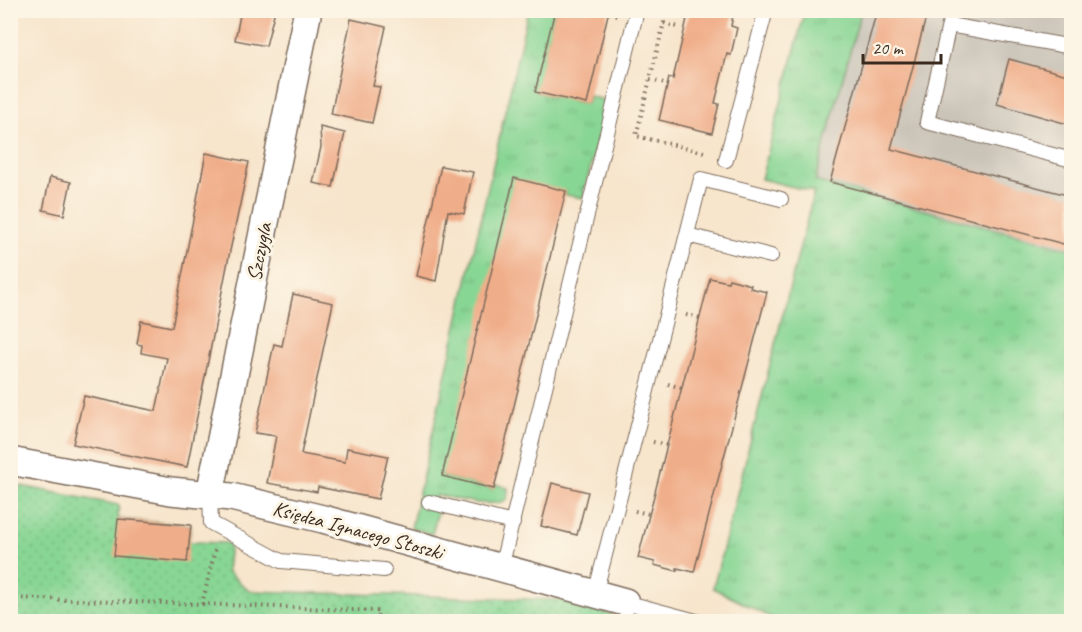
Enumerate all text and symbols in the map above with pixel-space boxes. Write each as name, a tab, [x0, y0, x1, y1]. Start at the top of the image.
scale bar	[863, 27, 941, 65]
text: 20 m	[872, 37, 905, 59]
street label: Szczygla	[241, 219, 278, 283]
street label: Księdza Ignacego Stoszki	[270, 495, 449, 566]

